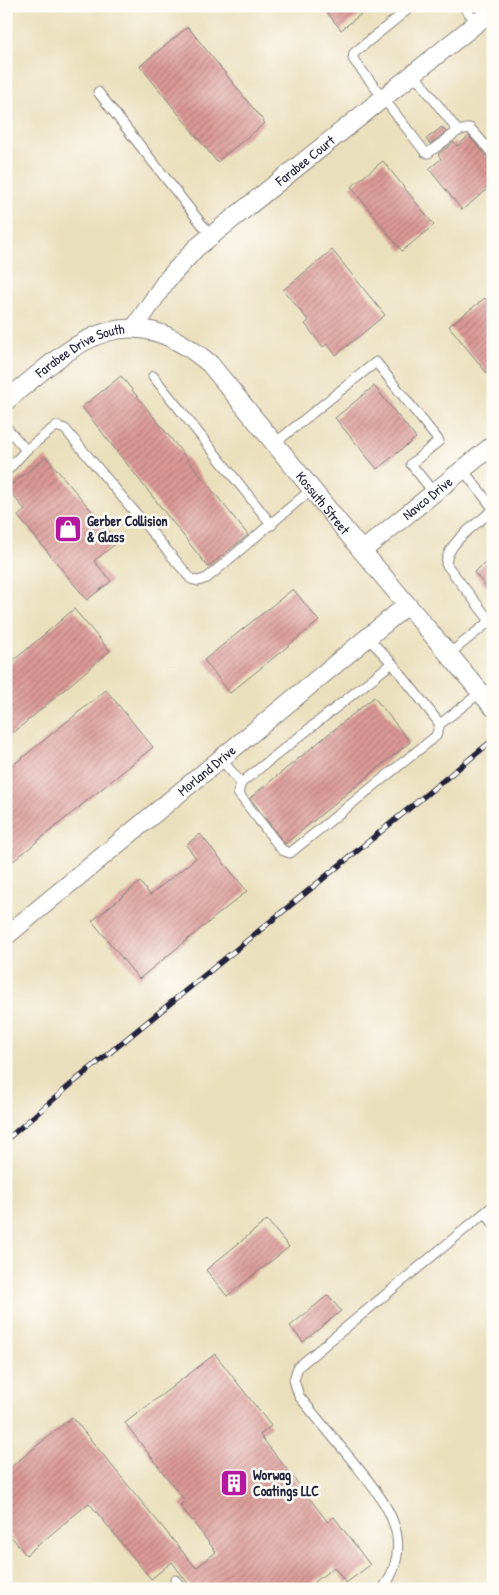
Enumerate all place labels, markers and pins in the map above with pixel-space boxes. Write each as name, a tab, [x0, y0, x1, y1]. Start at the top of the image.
place label: Gerber Collision & Glass	[87, 511, 168, 546]
shop icon: Gerber Collision & Glass	[53, 514, 83, 544]
place label: Worwag Coatings LLC	[253, 1465, 319, 1502]
building icon: Worwag Coatings LLC	[219, 1468, 249, 1498]

